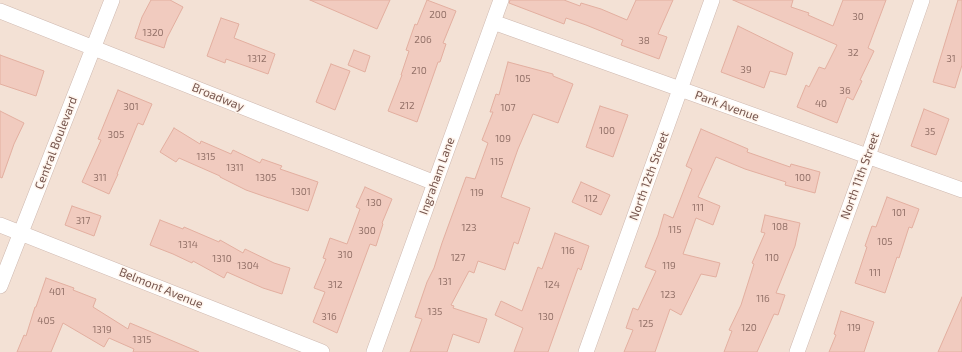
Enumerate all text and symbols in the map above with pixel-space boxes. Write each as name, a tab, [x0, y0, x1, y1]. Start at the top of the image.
house number: 200	[429, 9, 447, 21]
house number: 30	[852, 11, 864, 23]
house number: 1320	[142, 27, 164, 39]
house number: 206	[414, 34, 432, 46]
house number: 38	[638, 35, 650, 47]
house number: 32	[847, 47, 859, 59]
house number: 1312	[247, 53, 267, 65]
house number: 31	[946, 53, 956, 65]
house number: 39	[740, 64, 752, 76]
house number: 210	[411, 65, 427, 77]
house number: 105	[515, 73, 531, 85]
street label: Broadway	[190, 80, 246, 114]
house number: 36	[839, 85, 851, 97]
street label: Park Avenue	[693, 88, 761, 124]
street label: Central Boulevard	[32, 95, 80, 191]
house number: 40	[815, 98, 827, 110]
house number: 212	[399, 100, 415, 112]
house number: 301	[123, 101, 139, 113]
house number: 107	[500, 102, 516, 114]
house number: 100	[599, 125, 615, 137]
house number: 35	[925, 126, 935, 138]
house number: 305	[108, 129, 124, 141]
street label: North 12th Street	[626, 130, 672, 222]
street label: North 11th Street	[838, 131, 882, 221]
house number: 109	[495, 133, 511, 145]
street label: Ingraham Lane	[416, 135, 458, 217]
house number: 1315	[197, 151, 215, 163]
house number: 115	[490, 156, 504, 168]
house number: 1311	[226, 162, 244, 174]
house number: 311	[93, 172, 107, 184]
house number: 1305	[256, 172, 276, 184]
house number: 100	[795, 172, 811, 184]
house number: 1301	[291, 186, 311, 198]
house number: 119	[470, 187, 484, 199]
house number: 112	[584, 193, 598, 205]
house number: 130	[366, 197, 382, 209]
house number: 111	[692, 202, 704, 214]
house number: 101	[892, 207, 906, 219]
house number: 317	[76, 215, 90, 227]
house number: 108	[772, 221, 788, 233]
house number: 123	[461, 222, 477, 234]
house number: 115	[668, 224, 682, 236]
house number: 300	[358, 225, 376, 237]
house number: 105	[877, 236, 893, 248]
house number: 1314	[178, 239, 198, 251]
house number: 116	[561, 245, 575, 257]
house number: 310	[337, 249, 353, 261]
house number: 127	[451, 252, 465, 264]
house number: 110	[765, 252, 779, 264]
house number: 1310	[212, 253, 232, 265]
house number: 1304	[237, 260, 259, 272]
house number: 119	[662, 260, 676, 272]
street label: Belmont Avenue	[117, 265, 205, 311]
house number: 111	[869, 267, 881, 279]
house number: 131	[438, 276, 452, 288]
house number: 312	[327, 279, 343, 291]
house number: 124	[544, 279, 560, 291]
house number: 401	[49, 286, 65, 298]
house number: 123	[660, 289, 676, 301]
house number: 116	[756, 293, 770, 305]
house number: 135	[428, 306, 442, 318]
house number: 316	[321, 311, 337, 323]
house number: 130	[538, 311, 554, 323]
house number: 405	[37, 315, 55, 327]
house number: 125	[639, 318, 653, 330]
house number: 120	[741, 322, 757, 334]
house number: 119	[847, 322, 861, 334]
house number: 1319	[92, 324, 112, 336]
house number: 1315	[133, 334, 151, 346]

